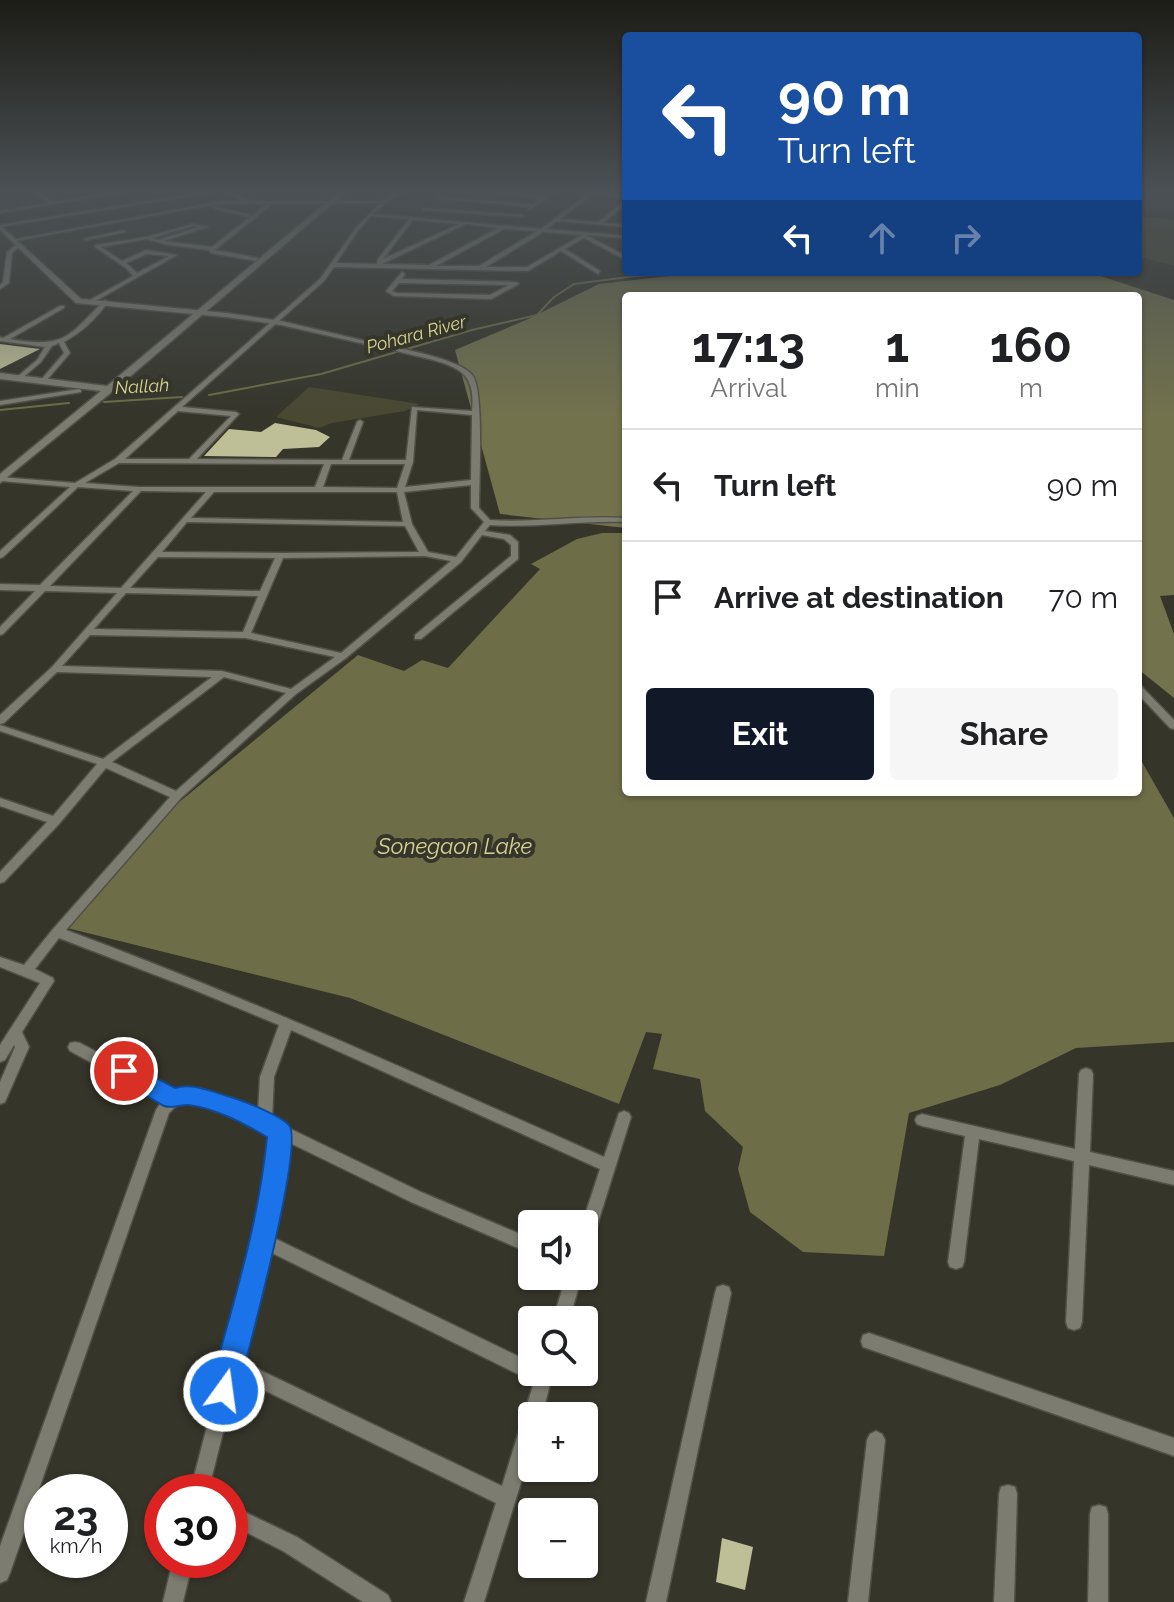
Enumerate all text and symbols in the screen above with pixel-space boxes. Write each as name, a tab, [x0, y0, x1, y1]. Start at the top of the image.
text: 90 m	[778, 62, 911, 128]
icon: left	[646, 64, 750, 168]
text: Turn left	[778, 129, 916, 171]
icon: left	[776, 216, 820, 260]
icon: ahead	[860, 216, 904, 260]
icon: right	[944, 216, 988, 260]
water label: Pohara River	[364, 310, 469, 357]
text: 17:13	[692, 317, 805, 373]
text: 1	[885, 317, 909, 373]
text: 160	[990, 317, 1072, 373]
text: Arrival	[710, 373, 787, 403]
text: min	[875, 373, 920, 403]
text: m	[1019, 373, 1043, 403]
water label: Nallah	[114, 374, 170, 398]
icon: left	[646, 463, 690, 507]
text: Turn left	[714, 468, 836, 503]
text: 90 m	[1047, 468, 1118, 503]
icon: arrive	[646, 575, 690, 619]
text: Arrive at destination	[714, 580, 1004, 615]
text: 70 m	[1048, 580, 1118, 615]
button: Exit	[646, 688, 874, 780]
button: Share	[890, 688, 1118, 780]
water label: Sonegaon Lake	[377, 833, 532, 859]
pin	[90, 1037, 158, 1105]
icon: arrive	[102, 1049, 146, 1093]
map controls	[518, 1210, 598, 1578]
button: sound	[518, 1210, 598, 1290]
button: search	[518, 1306, 598, 1386]
position arrow	[182, 1349, 266, 1433]
button: +	[518, 1402, 598, 1482]
speed limit sign: 30	[144, 1474, 248, 1578]
text: 23	[54, 1492, 98, 1539]
button: −	[518, 1498, 598, 1578]
text: km/h	[50, 1534, 102, 1558]

